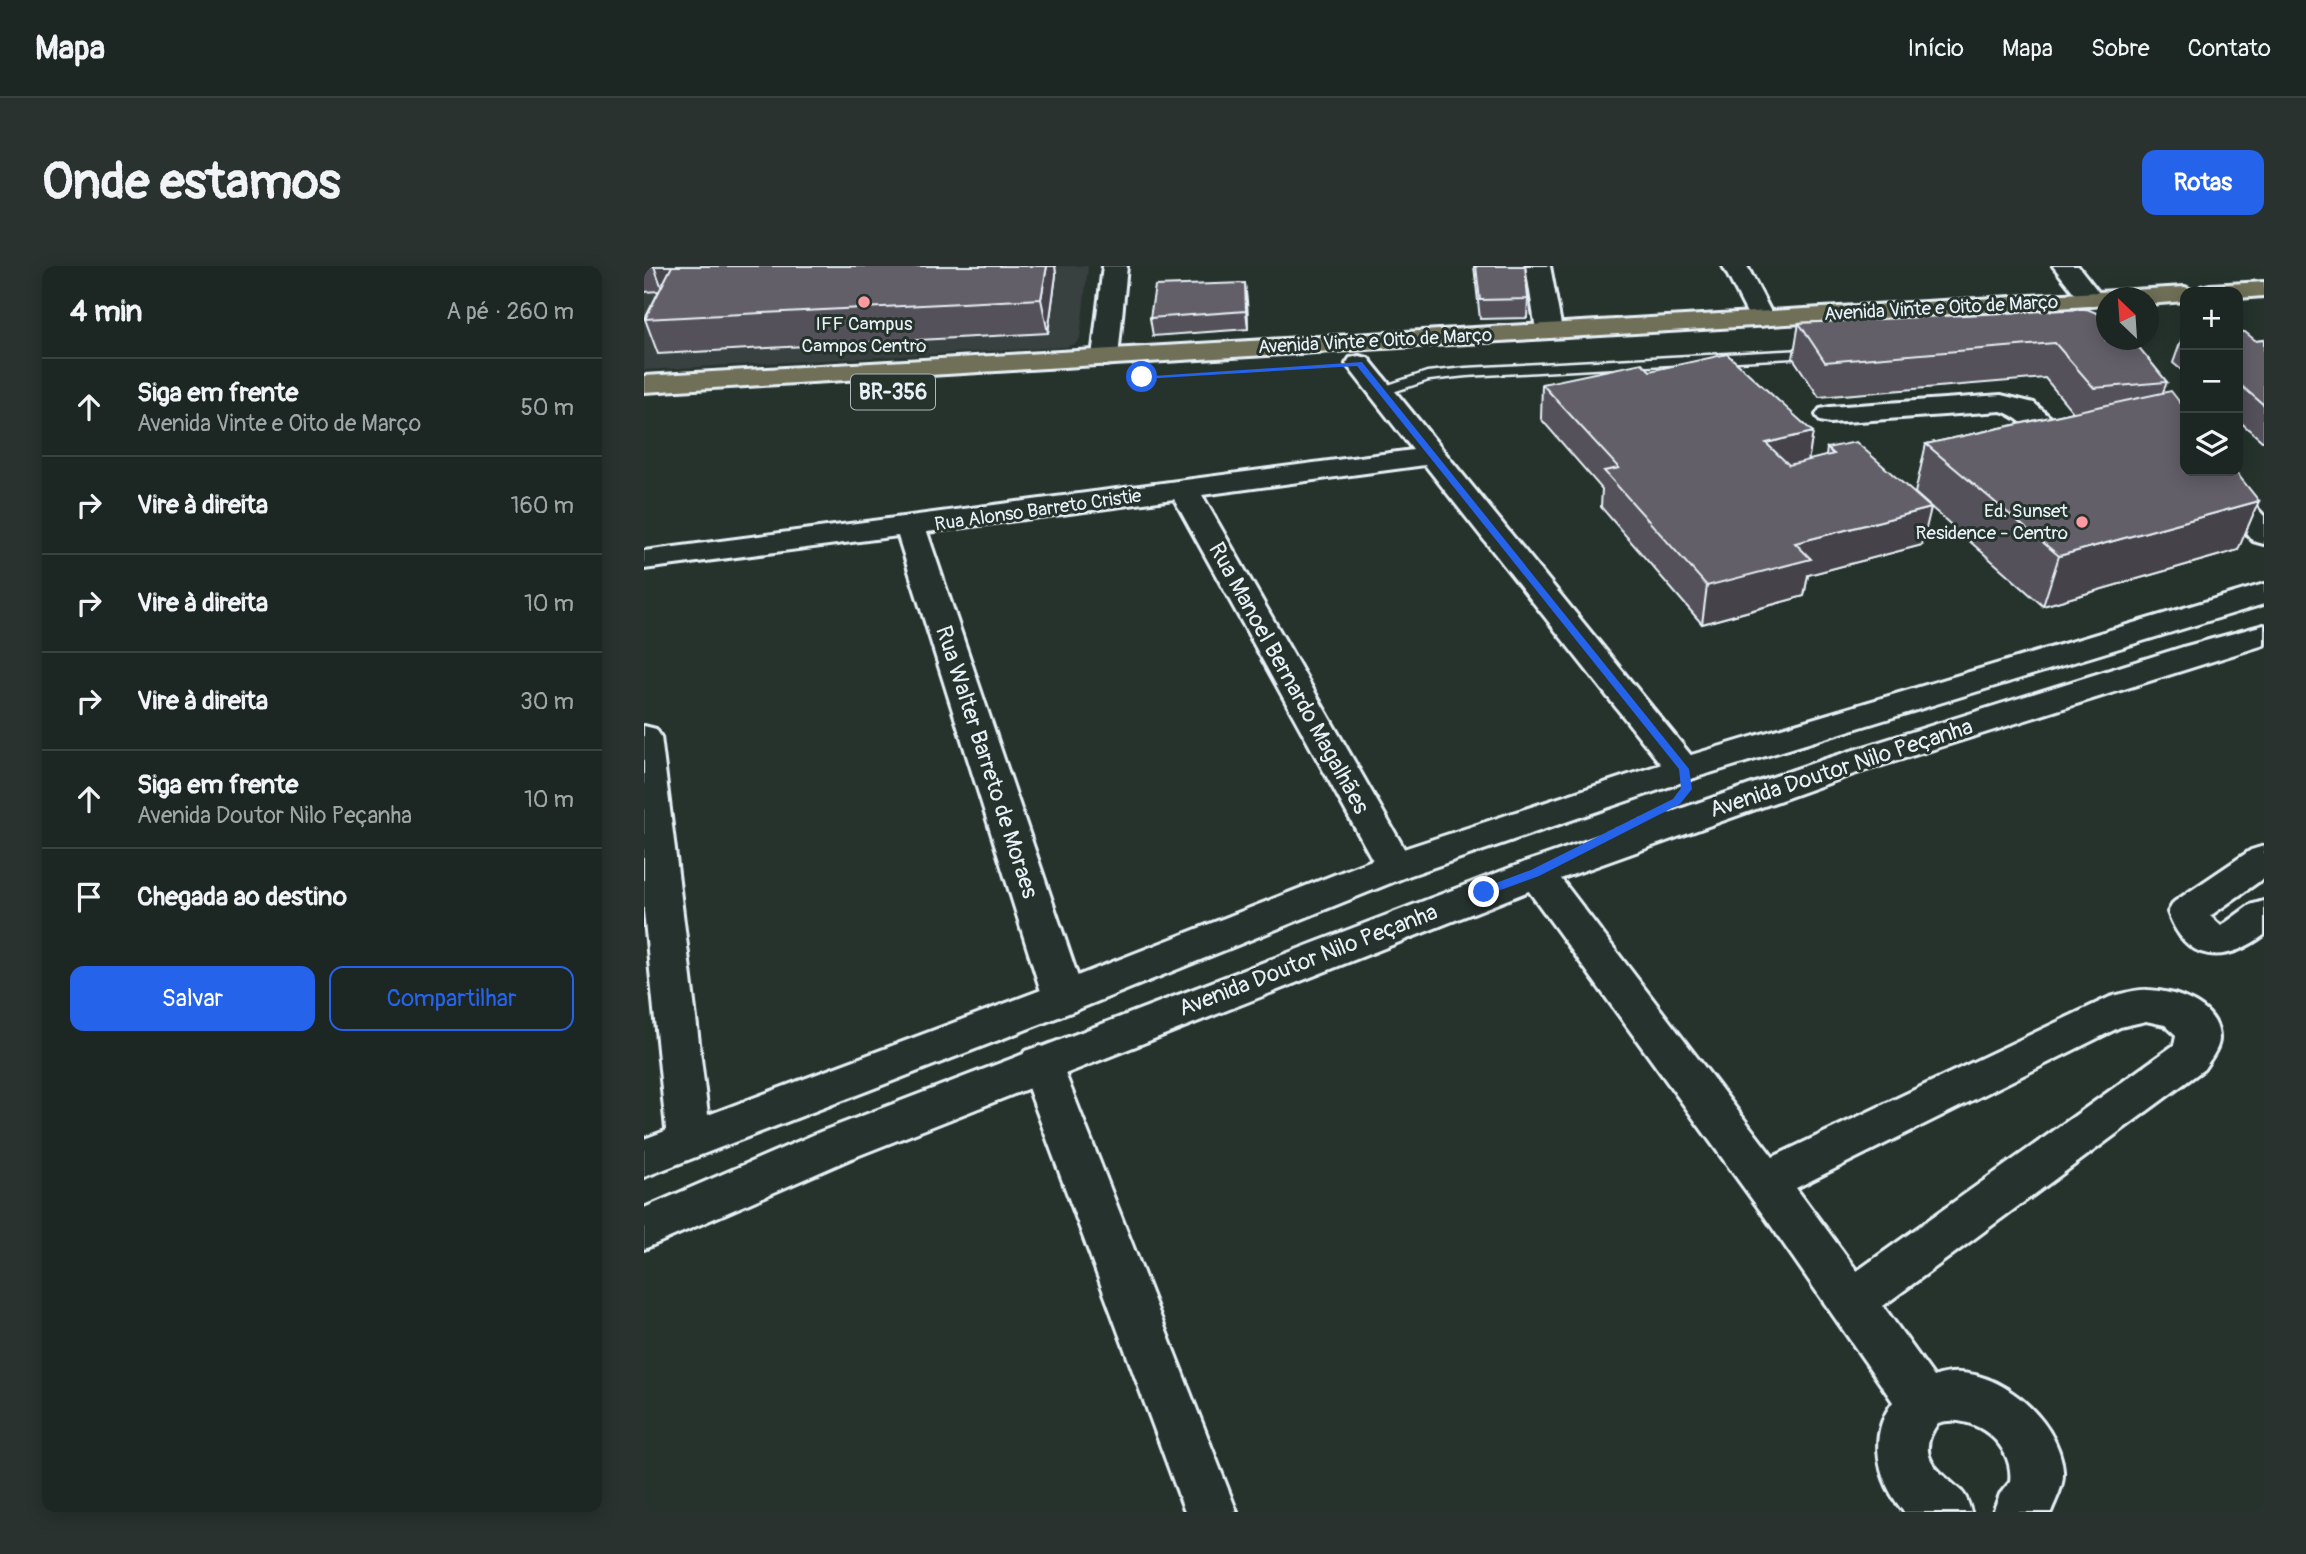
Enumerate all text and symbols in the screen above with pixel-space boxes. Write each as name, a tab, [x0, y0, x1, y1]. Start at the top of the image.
text: Mapa	[35, 28, 105, 69]
text: Início	[1908, 34, 1964, 63]
text: Mapa	[2002, 34, 2053, 63]
text: Sobre	[2091, 34, 2150, 63]
text: Contato	[2188, 34, 2271, 63]
button: Rotas	[2142, 150, 2264, 215]
text: Onde estamos	[42, 152, 340, 213]
north arrow	[2096, 287, 2159, 350]
map controls	[2180, 287, 2243, 476]
button: +	[2180, 287, 2243, 350]
street label: Avenida Vinte e Oito de Março	[1823, 290, 2059, 326]
text: 4 min	[70, 293, 143, 330]
marker: IFF Campus Campos Centro	[856, 294, 872, 310]
text: A pé · 260 m	[446, 297, 574, 326]
place label: IFF Campus Campos Centro	[802, 312, 926, 358]
street label: Avenida Vinte e Oito de Março	[1257, 323, 1493, 359]
button: −	[2180, 350, 2243, 413]
route start	[1126, 361, 1157, 392]
road number: BR-356	[851, 374, 935, 410]
text: Siga em frente	[137, 377, 298, 409]
icon: ahead	[70, 388, 108, 426]
text: 50 m	[520, 393, 574, 422]
text: Avenida Vinte e Oito de Março	[137, 409, 421, 438]
button: layers	[2180, 413, 2243, 476]
street label: Rua Alonso Barreto Cristie	[933, 484, 1144, 536]
icon: right	[70, 486, 108, 524]
text: Vire à direita	[137, 489, 268, 521]
text: 160 m	[510, 491, 574, 520]
place label: Ed. Sunset Residence - Centro	[1916, 499, 2068, 545]
marker: Ed. Sunset Residence - Centro	[2074, 514, 2090, 530]
street label: Rua Manoel Bernardo Magalhães	[1202, 537, 1376, 819]
icon: right	[70, 584, 108, 622]
text: Vire à direita	[137, 587, 268, 619]
text: 10 m	[524, 589, 574, 618]
street label: Rua Walter Barreto de Moraes	[929, 622, 1045, 902]
icon: right	[70, 682, 108, 720]
text: Vire à direita	[137, 685, 268, 717]
text: 30 m	[520, 687, 574, 716]
street label: Avenida Doutor Nilo Peçanha	[1706, 712, 1976, 824]
text: Siga em frente	[137, 769, 298, 801]
icon: ahead	[70, 780, 108, 818]
text: 10 m	[524, 785, 574, 814]
text: Avenida Doutor Nilo Peçanha	[137, 801, 412, 830]
route end	[1468, 876, 1499, 907]
icon: arrive	[70, 878, 108, 916]
text: Chegada ao destino	[137, 881, 347, 913]
street label: Avenida Doutor Nilo Peçanha	[1174, 897, 1442, 1023]
button: Salvar	[70, 966, 315, 1031]
button: Compartilhar	[329, 966, 574, 1031]

